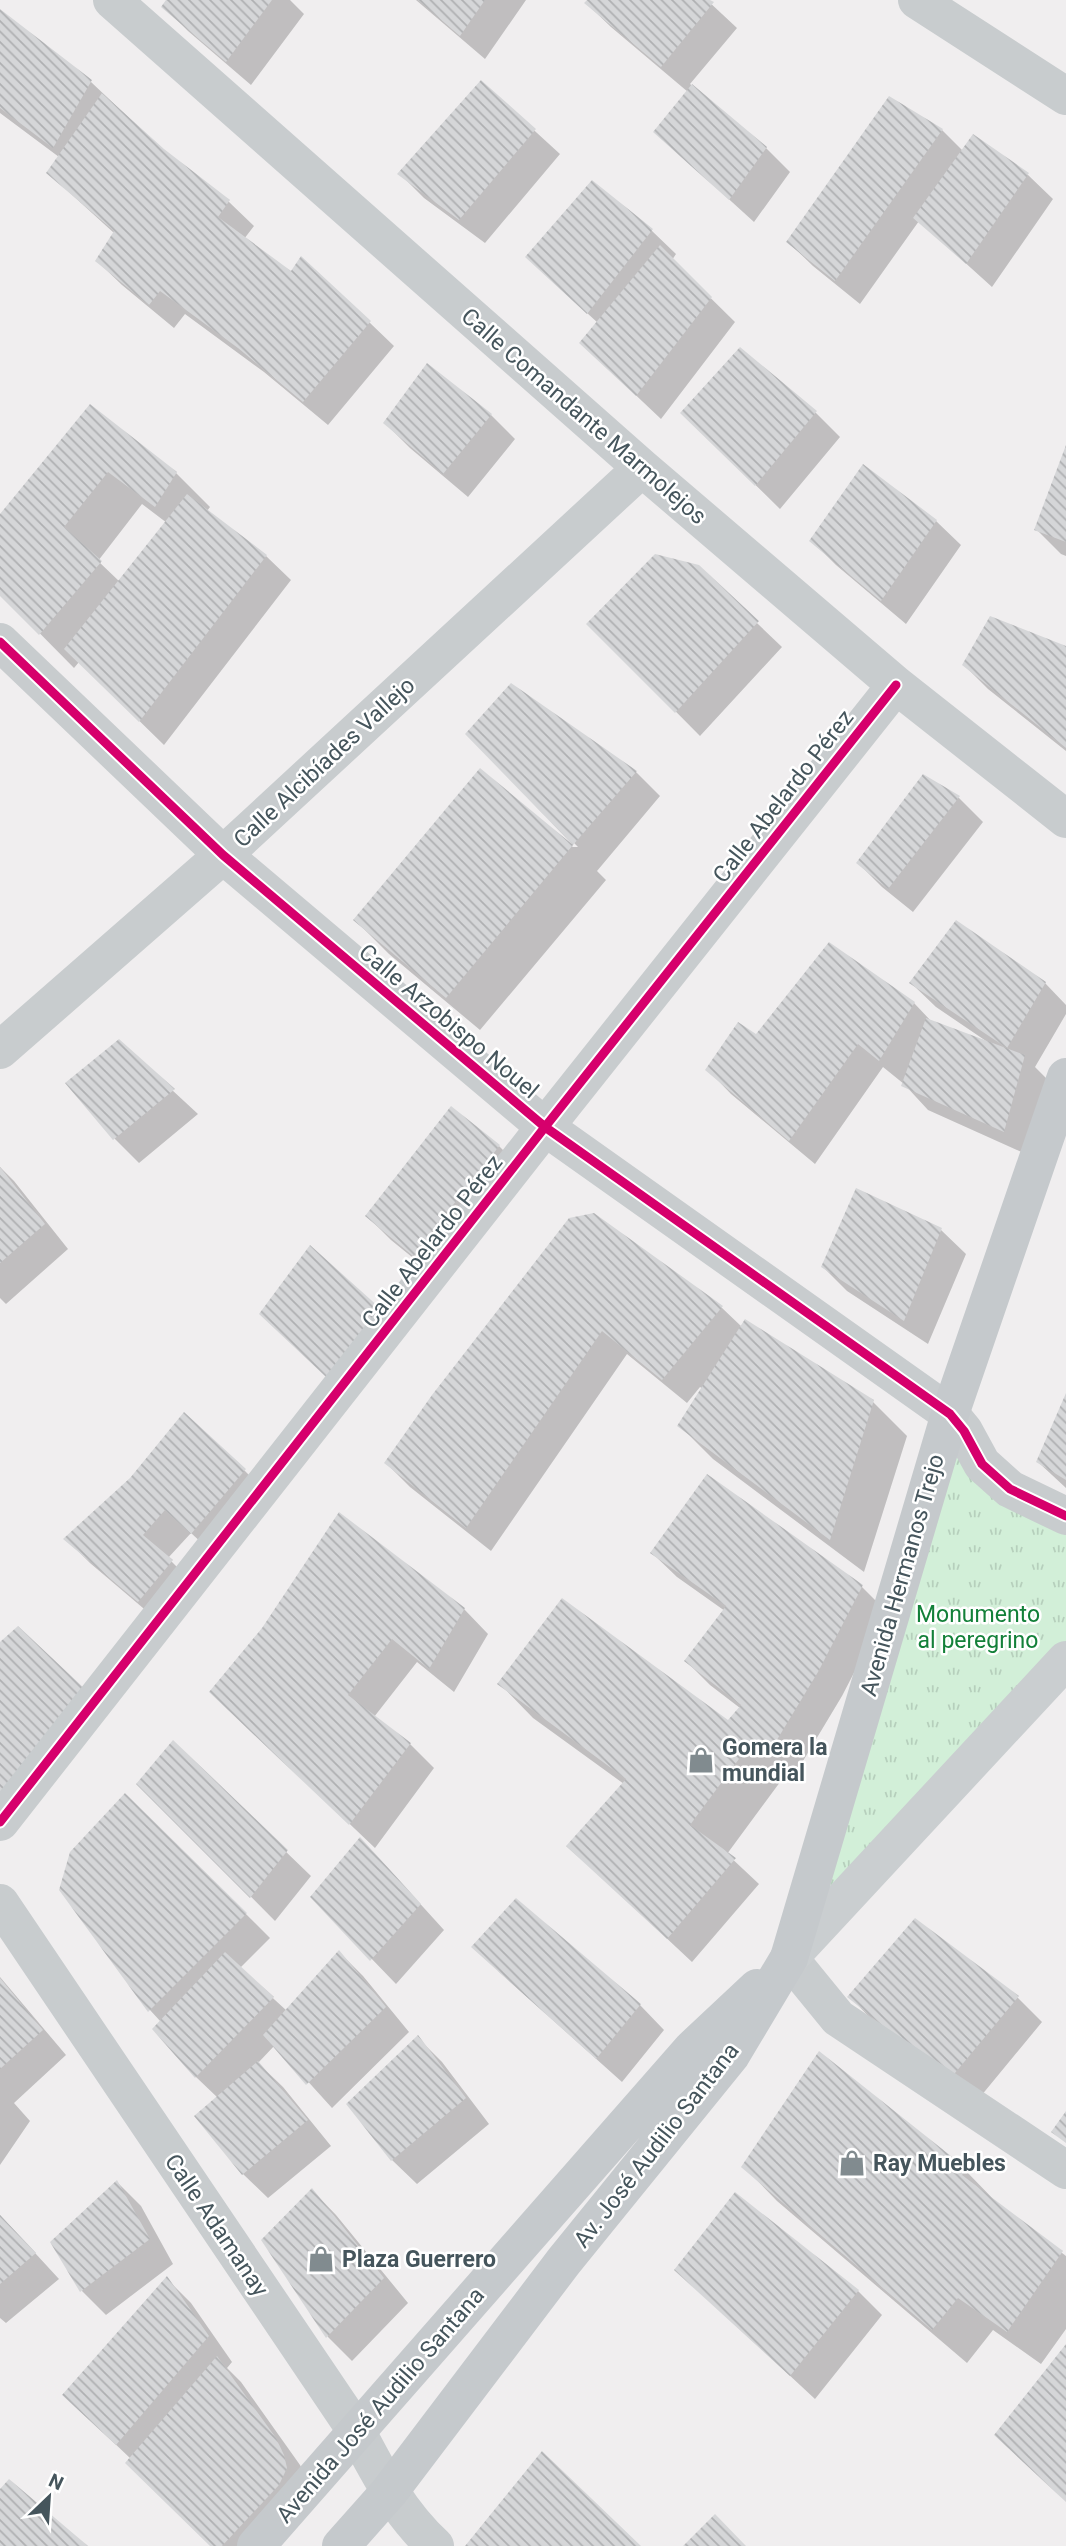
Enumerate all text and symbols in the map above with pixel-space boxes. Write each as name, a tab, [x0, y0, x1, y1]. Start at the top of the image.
street label: Calle Comandante Marmolejos	[456, 303, 712, 530]
street label: Calle Alcibíades Vallejo	[228, 672, 420, 853]
street label: Calle Abelardo Pérez	[708, 704, 859, 888]
street label: Calle Arzobispo Nouel	[354, 938, 544, 1104]
street label: Calle Abelardo Pérez	[357, 1149, 508, 1333]
street label: Avenida Hermanos Trejo	[855, 1451, 950, 1699]
park label: Monumento al peregrino	[916, 1601, 1040, 1654]
place label: Gomera la mundial	[722, 1734, 827, 1787]
shop icon: Gomera la mundial	[686, 1745, 716, 1775]
street label: Av. José Audilio Santana	[568, 2038, 745, 2253]
shop icon: Ray Muebles	[837, 2148, 867, 2178]
street label: Calle Adamanay	[159, 2149, 274, 2302]
place label: Ray Muebles	[873, 2150, 1006, 2177]
shop icon: Plaza Guerrero	[306, 2244, 336, 2274]
place label: Plaza Guerrero	[342, 2246, 496, 2273]
street label: Avenida José Audilio Santana	[271, 2282, 490, 2529]
north arrow	[14, 2462, 84, 2532]
text: N	[45, 2469, 67, 2495]

